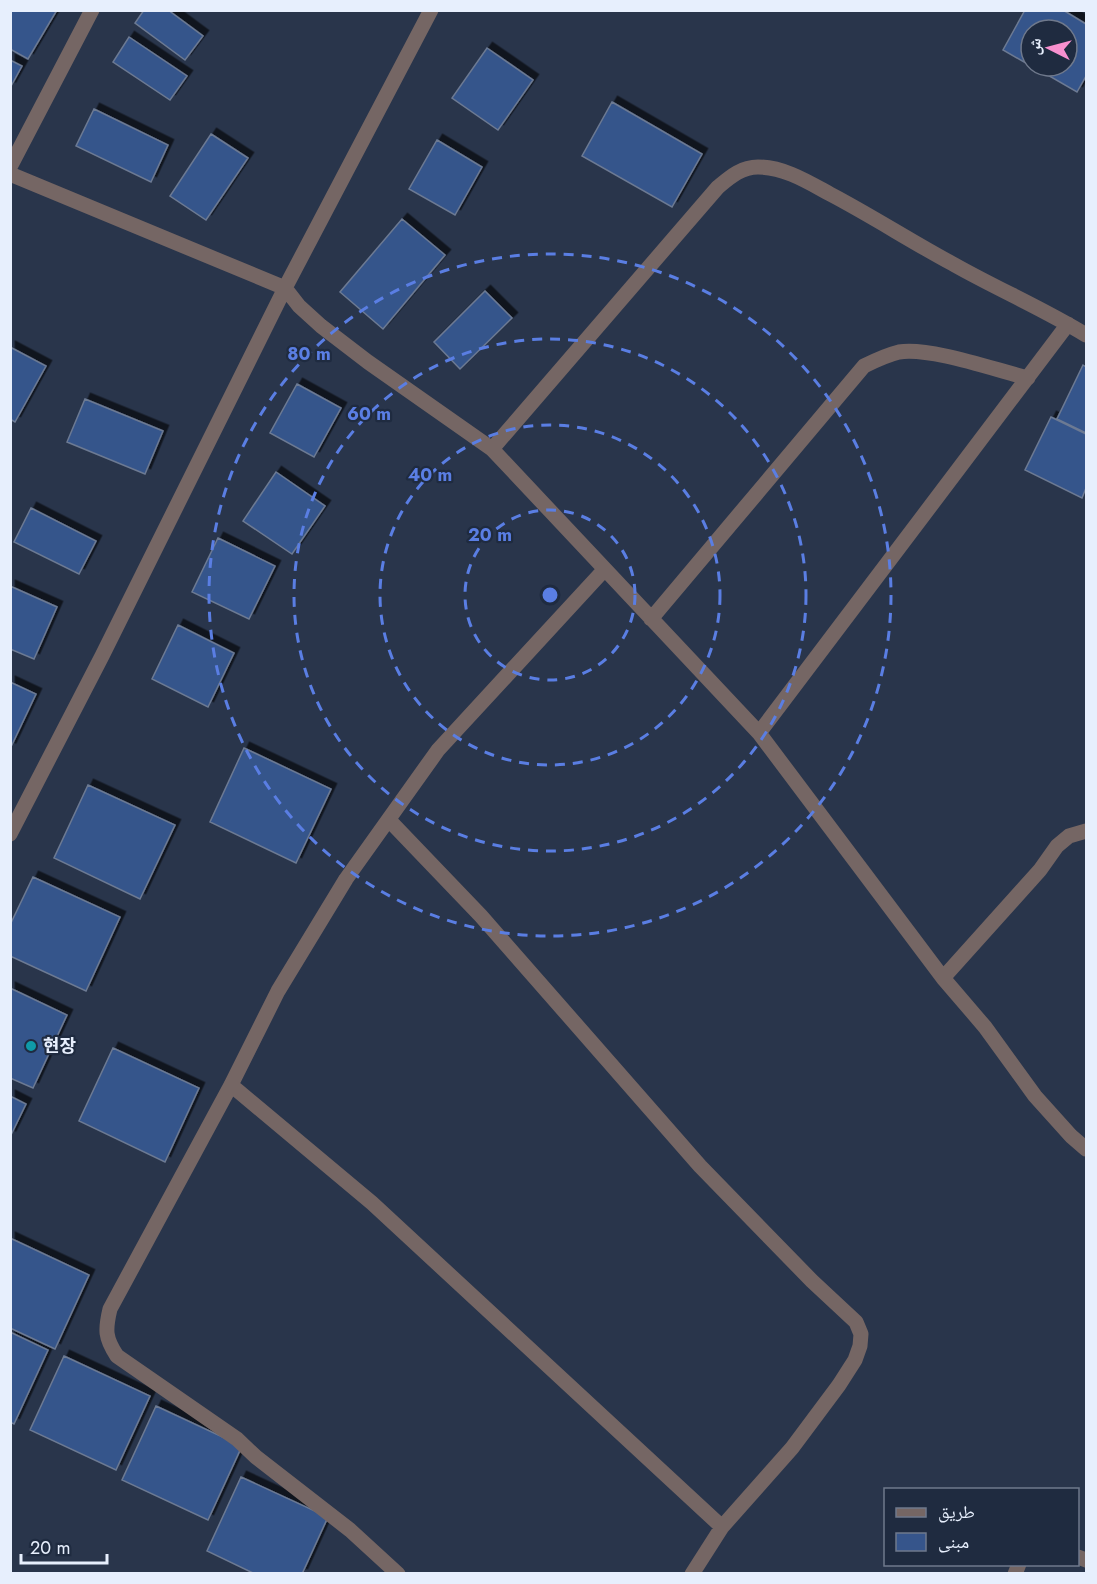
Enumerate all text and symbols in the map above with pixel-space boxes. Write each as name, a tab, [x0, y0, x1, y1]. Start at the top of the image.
north arrow	[1019, 18, 1079, 78]
text: ش	[1022, 37, 1047, 56]
text: 80 m	[287, 341, 331, 367]
text: 60 m	[347, 401, 391, 427]
text: 40 m	[408, 462, 452, 488]
text: 20 m	[468, 522, 512, 548]
centre of rings	[540, 585, 560, 605]
place label: 현장	[43, 1033, 77, 1059]
marker: 현장	[24, 1039, 38, 1053]
legend	[884, 1488, 1079, 1566]
text: طريق	[938, 1499, 975, 1525]
scale bar	[21, 1527, 106, 1565]
text: مبنى	[938, 1529, 969, 1555]
text: 20 m	[30, 1535, 70, 1561]

